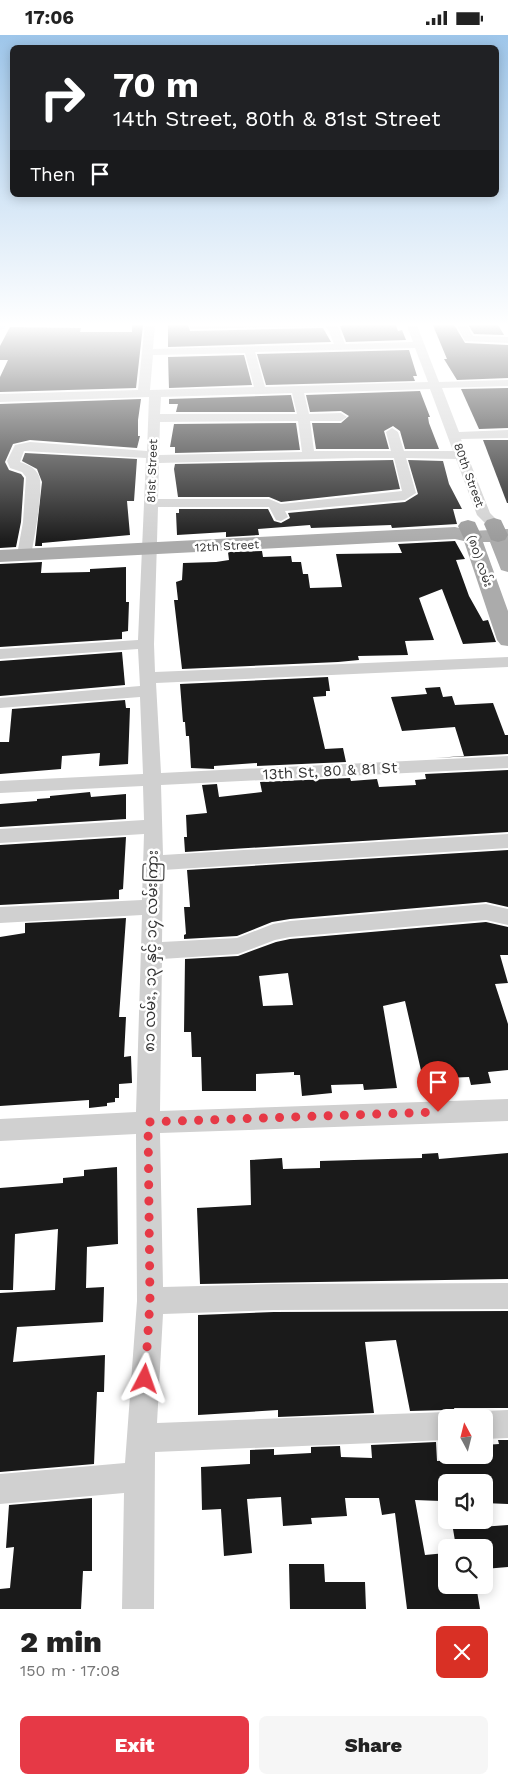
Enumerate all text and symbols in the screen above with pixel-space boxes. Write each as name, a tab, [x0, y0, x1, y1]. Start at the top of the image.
text: 17:06	[25, 6, 74, 29]
text: 70 m	[113, 64, 199, 106]
icon: right	[30, 65, 95, 130]
text: 14th Street, 80th & 81st Street	[113, 106, 440, 131]
icon: arrive	[86, 160, 114, 188]
text: Then	[30, 163, 76, 186]
street label: 81st Street	[144, 439, 160, 503]
street label: 80th Street	[451, 441, 487, 509]
street label: (၈၀) လမ်း	[465, 533, 497, 589]
street label: 12th Street	[194, 537, 260, 555]
street label: 13th St, 80 & 81 St	[262, 758, 398, 784]
street label: ၈၁ လမ်း, ၁၃ နှင့် ၁၄ လမ်းကြား	[139, 850, 165, 1052]
pin	[417, 1061, 459, 1112]
icon: arrive	[424, 1068, 452, 1096]
position arrow	[118, 1352, 170, 1404]
north arrow	[438, 1409, 492, 1464]
map controls	[438, 1409, 493, 1594]
button: sound	[438, 1474, 493, 1529]
button: search	[438, 1539, 493, 1594]
text: 2 min	[20, 1624, 102, 1659]
button: close	[436, 1626, 488, 1678]
text: 150 m · 17:08	[20, 1661, 120, 1680]
button: Exit	[20, 1716, 249, 1774]
button: Share	[259, 1716, 488, 1774]

